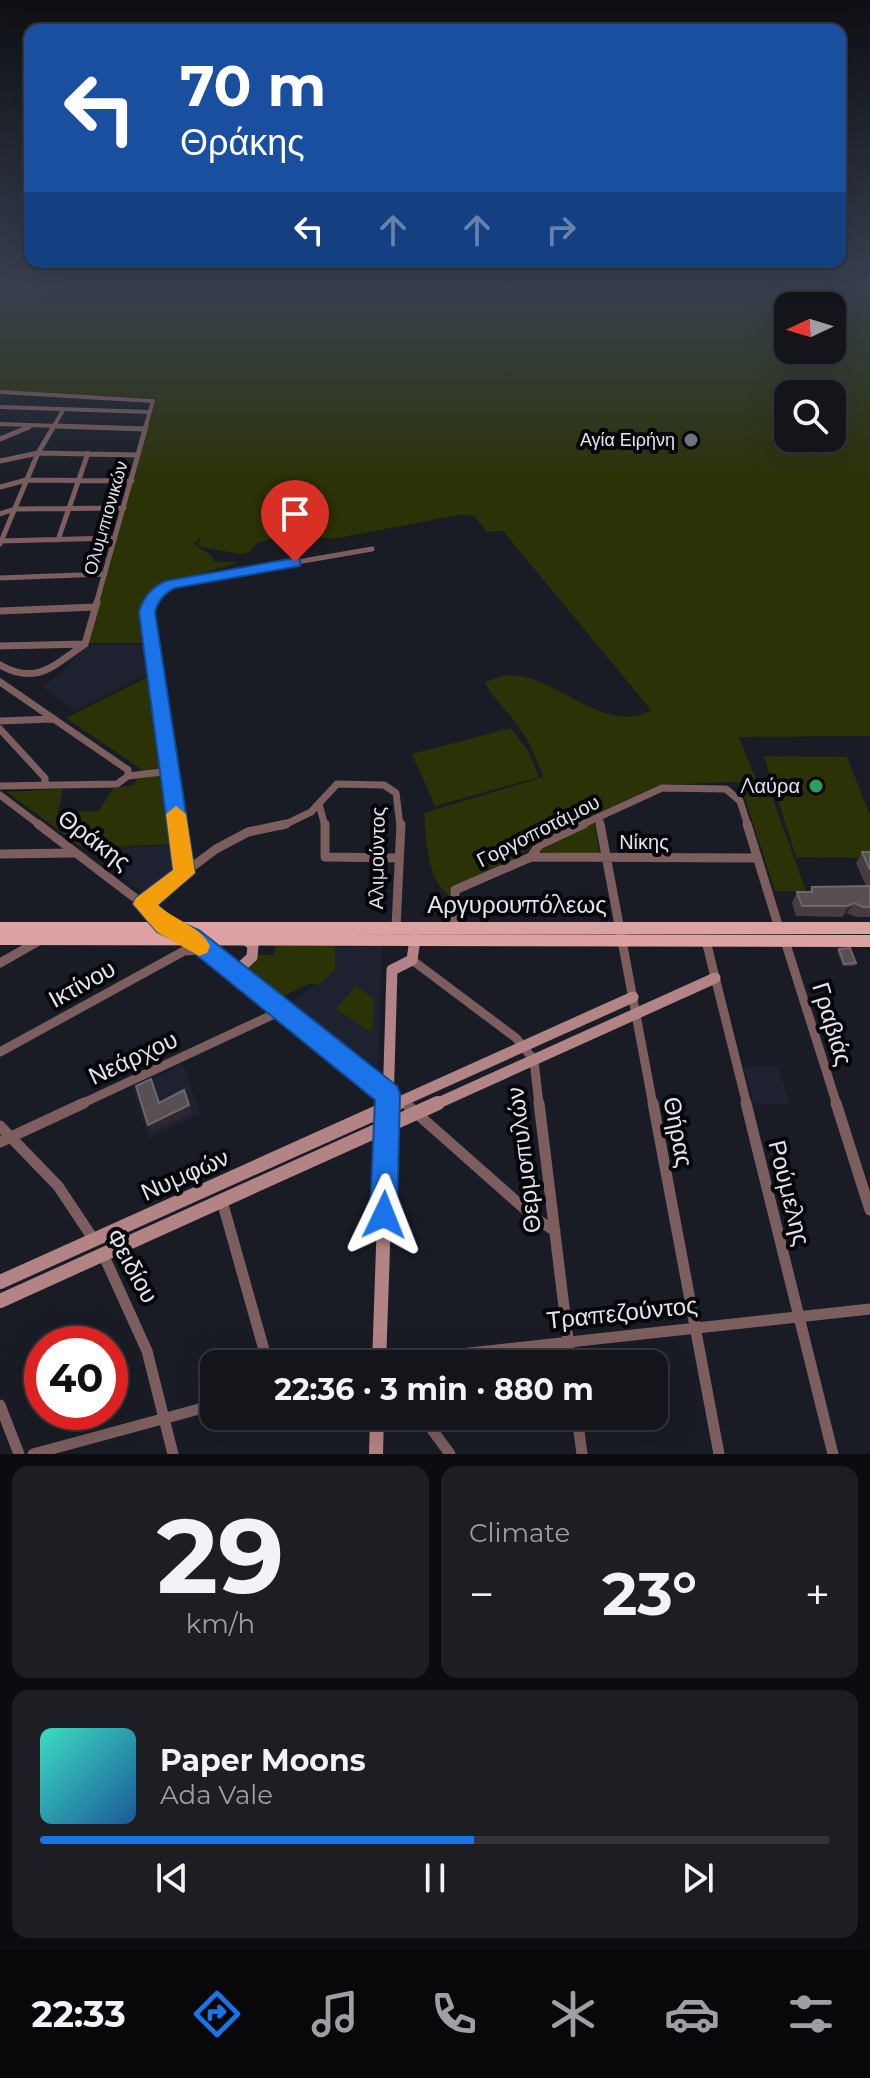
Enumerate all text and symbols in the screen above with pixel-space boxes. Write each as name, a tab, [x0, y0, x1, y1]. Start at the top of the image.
text: 70 m	[180, 52, 326, 120]
icon: left	[48, 56, 152, 160]
text: Θράκης	[180, 120, 305, 164]
icon: left	[287, 208, 331, 252]
icon: ahead	[371, 208, 415, 252]
icon: ahead	[455, 208, 499, 252]
icon: right	[539, 208, 583, 252]
north arrow	[774, 292, 846, 364]
map controls	[774, 292, 846, 452]
button: search	[774, 380, 846, 452]
place label: Αγία Ειρήνη	[580, 429, 675, 451]
marker: Αγία Ειρήνη	[682, 431, 700, 449]
street label: Ολυμπιονικών	[79, 458, 133, 578]
pin	[261, 480, 329, 562]
icon: arrive	[273, 492, 317, 536]
place label: Λαύρα	[741, 774, 800, 798]
marker: Λαύρα	[807, 777, 825, 795]
street label: Γοργοποτάμου	[473, 790, 603, 872]
street label: Θράκης	[52, 803, 136, 876]
street label: Αλιμούντος	[364, 806, 390, 910]
street label: Νίκης	[619, 830, 669, 854]
street label: Αργυρουπόλεως	[427, 890, 607, 919]
street label: Ικτίνου	[43, 953, 120, 1014]
street label: Γραβιάς	[806, 979, 859, 1069]
street label: Νεάρχου	[84, 1024, 182, 1091]
street label: Θερμοπυλών	[500, 1085, 547, 1235]
street label: Θήρας	[657, 1094, 700, 1170]
street label: Ρούμελης	[762, 1137, 817, 1248]
street label: Νυμφών	[136, 1142, 233, 1207]
position arrow	[342, 1173, 426, 1257]
street label: Φειδίου	[100, 1224, 165, 1308]
street label: Τραπεζούντος	[545, 1290, 699, 1335]
speed limit sign: 40	[24, 1326, 128, 1430]
text: 22:36 · 3 min · 880 m	[274, 1371, 594, 1408]
text: 29	[157, 1492, 284, 1619]
text: Climate	[469, 1517, 570, 1549]
text: 23°	[602, 1557, 697, 1630]
text: −	[469, 1567, 494, 1621]
text: +	[805, 1567, 830, 1621]
text: km/h	[186, 1608, 255, 1640]
text: Paper Moons	[160, 1742, 366, 1779]
text: Ada Vale	[160, 1779, 273, 1811]
icon: previous	[150, 1856, 194, 1900]
icon: pause	[413, 1856, 457, 1900]
icon: next	[676, 1856, 720, 1900]
icon: directions	[189, 1986, 245, 2042]
icon: music	[307, 1986, 363, 2042]
icon: phone	[426, 1986, 482, 2042]
icon: climate	[545, 1986, 601, 2042]
icon: car	[664, 1986, 720, 2042]
icon: filters	[783, 1986, 839, 2042]
text: 22:33	[31, 1992, 126, 2036]

